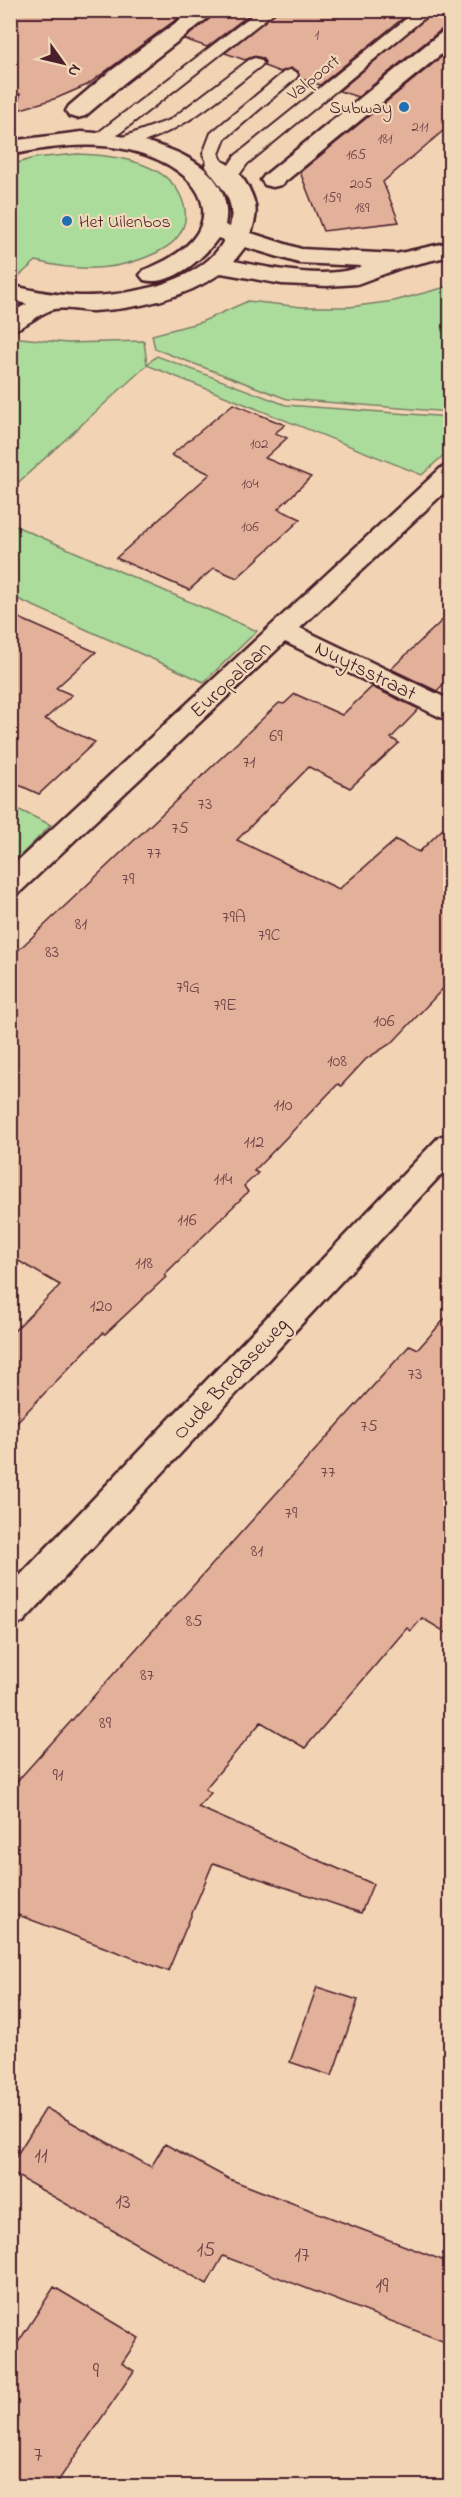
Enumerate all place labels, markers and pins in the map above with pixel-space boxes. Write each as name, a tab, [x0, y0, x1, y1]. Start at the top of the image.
place label: Subway	[329, 96, 392, 122]
marker: Subway	[397, 100, 411, 114]
place label: Het Uilenbos	[79, 210, 171, 236]
marker: Het Uilenbos	[60, 214, 74, 228]

